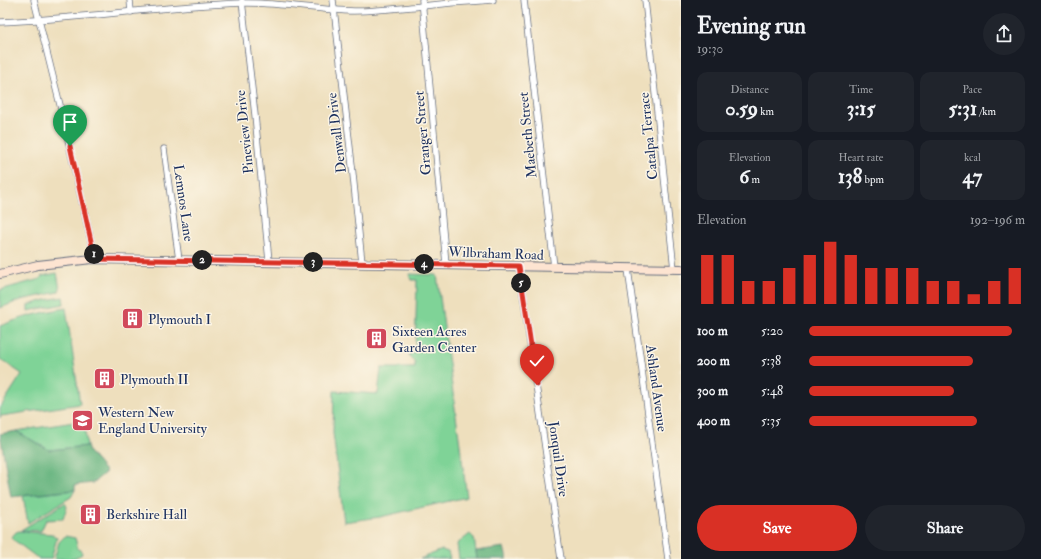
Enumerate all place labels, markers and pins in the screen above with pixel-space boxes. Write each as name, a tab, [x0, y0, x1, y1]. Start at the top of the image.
pin	[53, 105, 87, 146]
pin: 1	[84, 244, 104, 264]
pin: 2	[192, 250, 212, 270]
pin: 3	[303, 252, 323, 272]
pin: 4	[414, 254, 434, 274]
pin: 5	[511, 273, 531, 293]
building icon: Plymouth I	[119, 306, 145, 332]
place label: Plymouth I	[148, 311, 211, 329]
place label: Sixteen Acres Garden Center	[392, 323, 477, 356]
building icon: Sixteen Acres Garden Center	[363, 326, 389, 352]
pin	[520, 344, 554, 385]
building icon: Plymouth II	[91, 366, 117, 392]
place label: Plymouth II	[120, 371, 189, 389]
place label: Western New England University	[97, 404, 208, 438]
school or university icon: Western New England University	[69, 407, 95, 433]
building icon: Berkshire Hall	[77, 501, 103, 527]
place label: Berkshire Hall	[106, 506, 187, 523]

